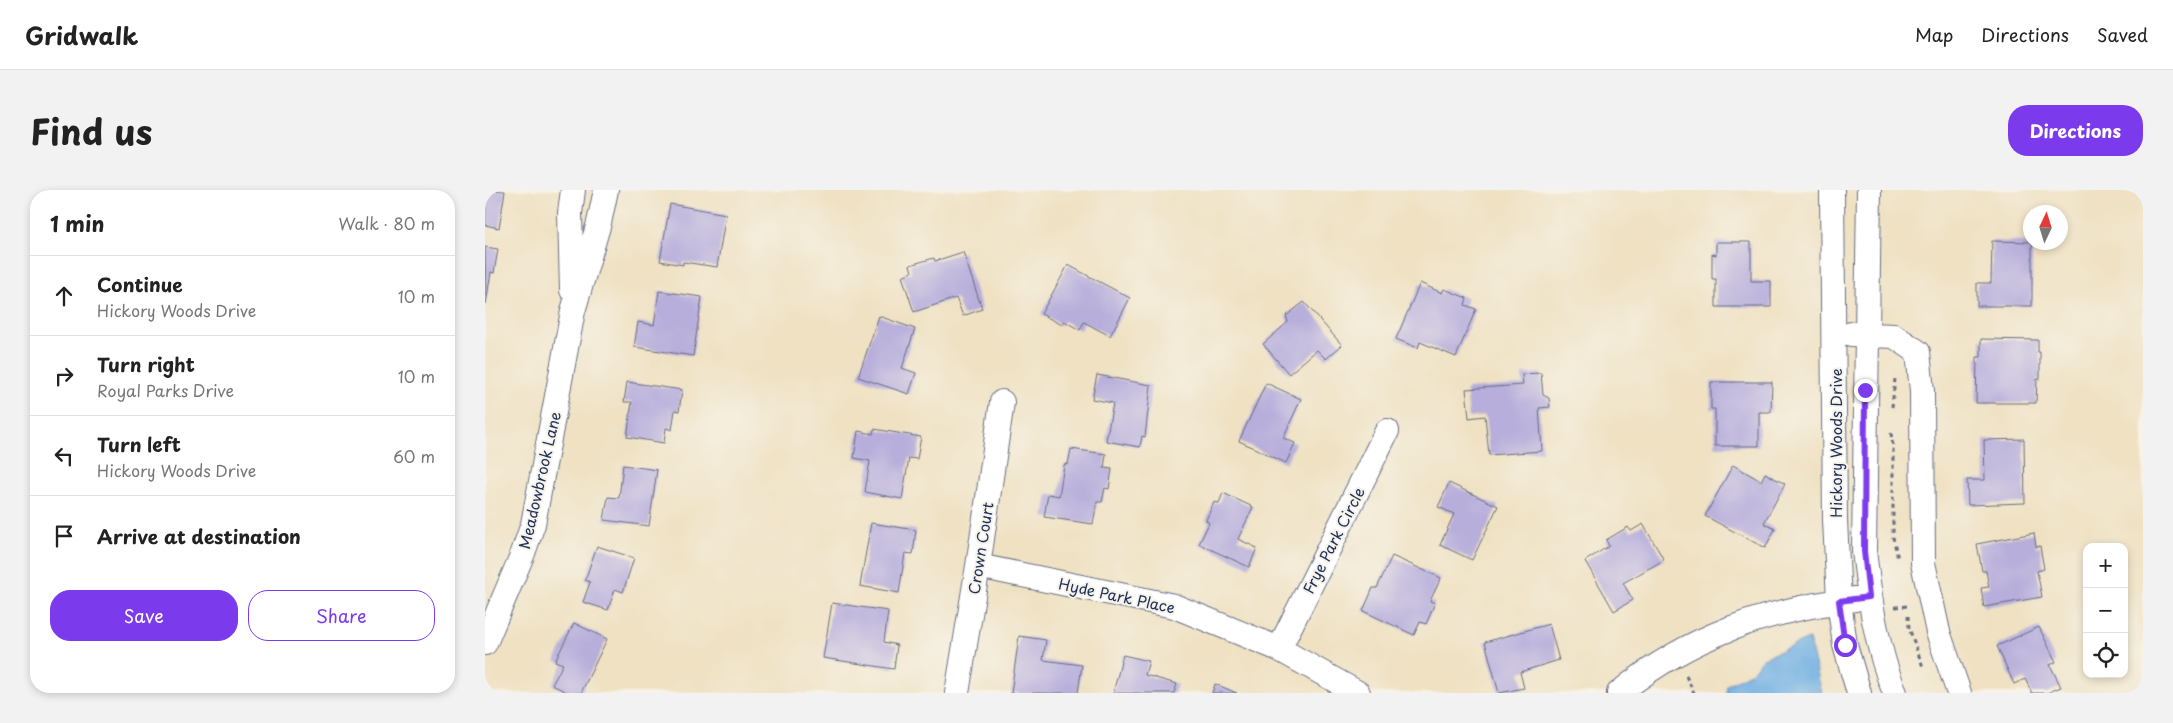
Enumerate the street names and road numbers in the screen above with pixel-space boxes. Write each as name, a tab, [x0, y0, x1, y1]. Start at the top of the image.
street label: Hickory Woods Drive	[1824, 368, 1847, 518]
street label: Meadowbrook Lane	[512, 409, 566, 551]
street label: Frye Park Circle	[1296, 483, 1370, 597]
street label: Crown Court	[961, 500, 999, 596]
street label: Hyde Park Place	[1057, 571, 1177, 619]

